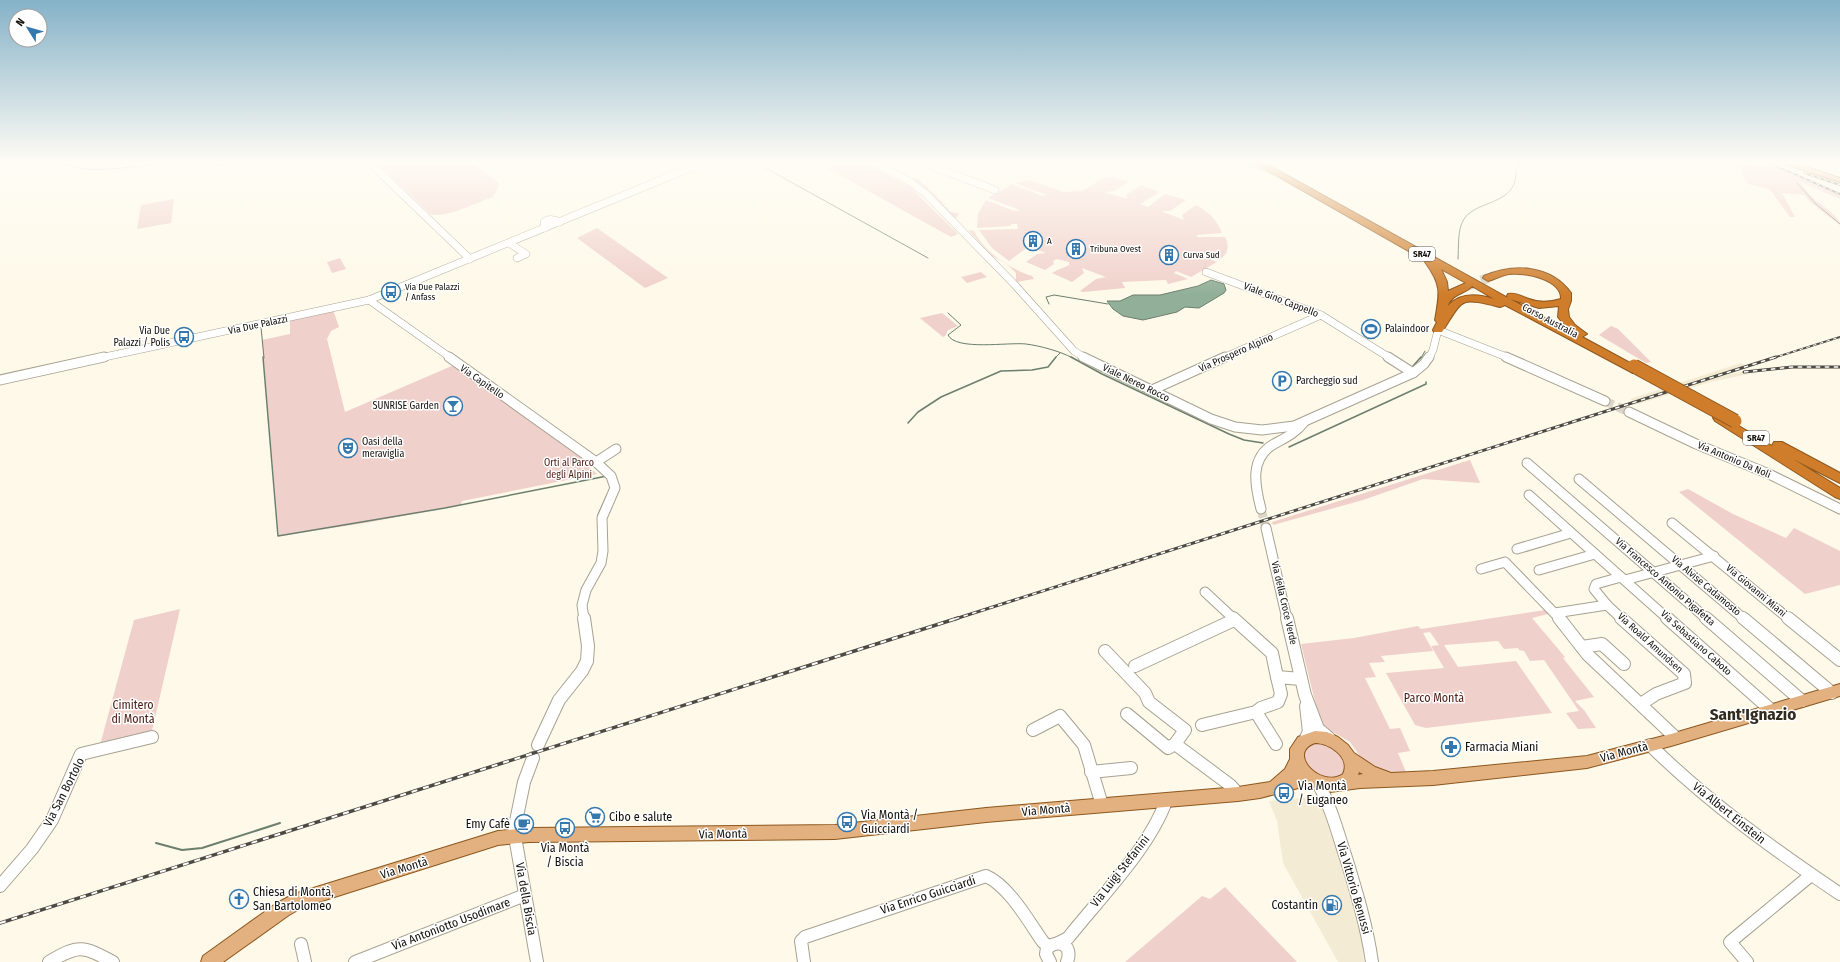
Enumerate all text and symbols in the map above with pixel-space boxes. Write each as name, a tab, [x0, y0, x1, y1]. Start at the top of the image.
north arrow	[8, 8, 48, 48]
text: N	[13, 16, 28, 29]
building icon: A	[1022, 230, 1044, 252]
place label: A	[1047, 236, 1052, 246]
building icon: Tribuna Ovest	[1065, 238, 1087, 260]
place label: Tribuna Ovest	[1090, 244, 1141, 254]
building icon: Curva Sud	[1158, 244, 1180, 266]
road number: SR47	[1409, 247, 1435, 261]
place label: Curva Sud	[1183, 250, 1220, 260]
street label: Viale Gino Cappello	[1242, 280, 1320, 320]
bus stop icon: Via Due Palazzi / Anfass	[380, 281, 402, 303]
place label: Via Due Palazzi / Anfass	[405, 282, 460, 302]
street label: Corso Australia	[1520, 301, 1580, 341]
street label: Via Due Palazzi	[227, 313, 289, 337]
sports icon: Palaindoor	[1360, 318, 1382, 340]
place label: Palaindoor	[1385, 323, 1430, 335]
place label: Via Due Palazzi / Polis	[114, 325, 170, 349]
bus stop icon: Via Due Palazzi / Polis	[173, 326, 195, 348]
street label: Via Prospero Alpino	[1197, 331, 1275, 375]
street label: Via Capitello	[458, 362, 506, 402]
street label: Viale Nereo Rocco	[1101, 362, 1171, 404]
parking icon: Parcheggio sud	[1271, 370, 1293, 392]
place label: Parcheggio sud	[1296, 375, 1358, 387]
bar icon: SUNRISE Garden	[442, 395, 464, 417]
place label: SUNRISE Garden	[373, 400, 439, 412]
road number: SR47	[1743, 431, 1769, 445]
place label: Oasi della meraviglia	[362, 436, 404, 460]
theatre icon: Oasi della meraviglia	[337, 437, 359, 459]
street label: Via Antonio Da Noli	[1695, 439, 1773, 481]
park label: Orti al Parco degli Alpini	[544, 457, 594, 481]
street label: Via Francesco Antonio Pigafetta	[1613, 535, 1717, 629]
street label: Via Alvise Cadamosto	[1669, 553, 1743, 619]
street label: Via della Croce Verde	[1269, 560, 1299, 646]
street label: Via Giovanni Miani	[1723, 562, 1789, 620]
street label: Via Sebastiano Caboto	[1658, 608, 1734, 678]
street label: Via Roald Amundsen	[1615, 611, 1685, 675]
park label: Parco Montà	[1404, 691, 1464, 705]
park label: Cimitero di Montà	[111, 698, 155, 726]
district label: Sant'Ignazio	[1710, 704, 1796, 725]
pharmacy icon: Farmacia Miani	[1440, 736, 1462, 758]
street label: Via Montà	[1599, 739, 1649, 765]
place label: Farmacia Miani	[1465, 740, 1538, 754]
street label: Via San Bortolo	[41, 755, 87, 829]
place label: Via Montà / Euganeo	[1298, 779, 1348, 807]
street label: Via Albert Einstein	[1690, 779, 1768, 847]
bus stop icon: Via Montà / Euganeo	[1273, 782, 1295, 804]
street label: Via Montà	[1021, 801, 1071, 819]
supermarket icon: Cibo e salute	[584, 806, 606, 828]
place label: Via Montà / Guicciardi	[861, 808, 918, 836]
place label: Cibo e salute	[609, 810, 672, 824]
bus stop icon: Via Montà / Guicciardi	[836, 811, 858, 833]
cafe icon: Emy Cafè	[513, 813, 535, 835]
place label: Emy Cafè	[466, 817, 510, 831]
bus stop icon: Via Montà / Biscia	[554, 817, 576, 839]
street label: Via Montà	[699, 827, 748, 841]
street label: Via Luigi Stefanini	[1088, 832, 1152, 910]
street label: Via Vittorio Benussi	[1334, 840, 1374, 936]
place label: Via Montà / Biscia	[541, 841, 589, 869]
street label: Via Montà	[379, 854, 429, 882]
street label: Via della Biscia	[513, 861, 539, 937]
street label: Via Enrico Guicciardi	[879, 873, 977, 917]
place label: Chiesa di Montà, San Bartolomeo	[253, 885, 334, 913]
church icon: Chiesa di Montà, San Bartolomeo	[228, 888, 250, 910]
fuel station icon: Costantin	[1321, 894, 1343, 916]
street label: Via Antoniotto Usodimare	[390, 895, 512, 953]
place label: Costantin	[1271, 898, 1318, 912]

